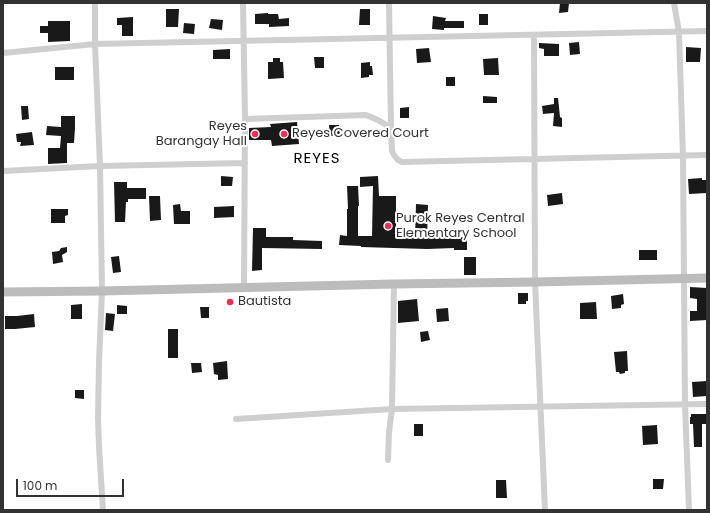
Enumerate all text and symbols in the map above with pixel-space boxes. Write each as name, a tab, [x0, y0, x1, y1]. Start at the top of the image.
place label: Reyes Barangay Hall	[156, 119, 247, 150]
place label: Reyes Covered Court	[292, 126, 429, 142]
marker: Reyes Barangay Hall	[250, 129, 260, 139]
marker: Reyes Covered Court	[279, 129, 289, 139]
district label: REYES	[293, 150, 341, 168]
place label: Purok Reyes Central Elementary School	[396, 211, 525, 242]
marker: Purok Reyes Central Elementary School	[383, 221, 393, 231]
place label: Bautista	[238, 294, 291, 310]
marker: Bautista	[225, 297, 235, 307]
scale bar	[18, 471, 126, 497]
text: 100 m	[23, 477, 57, 494]

